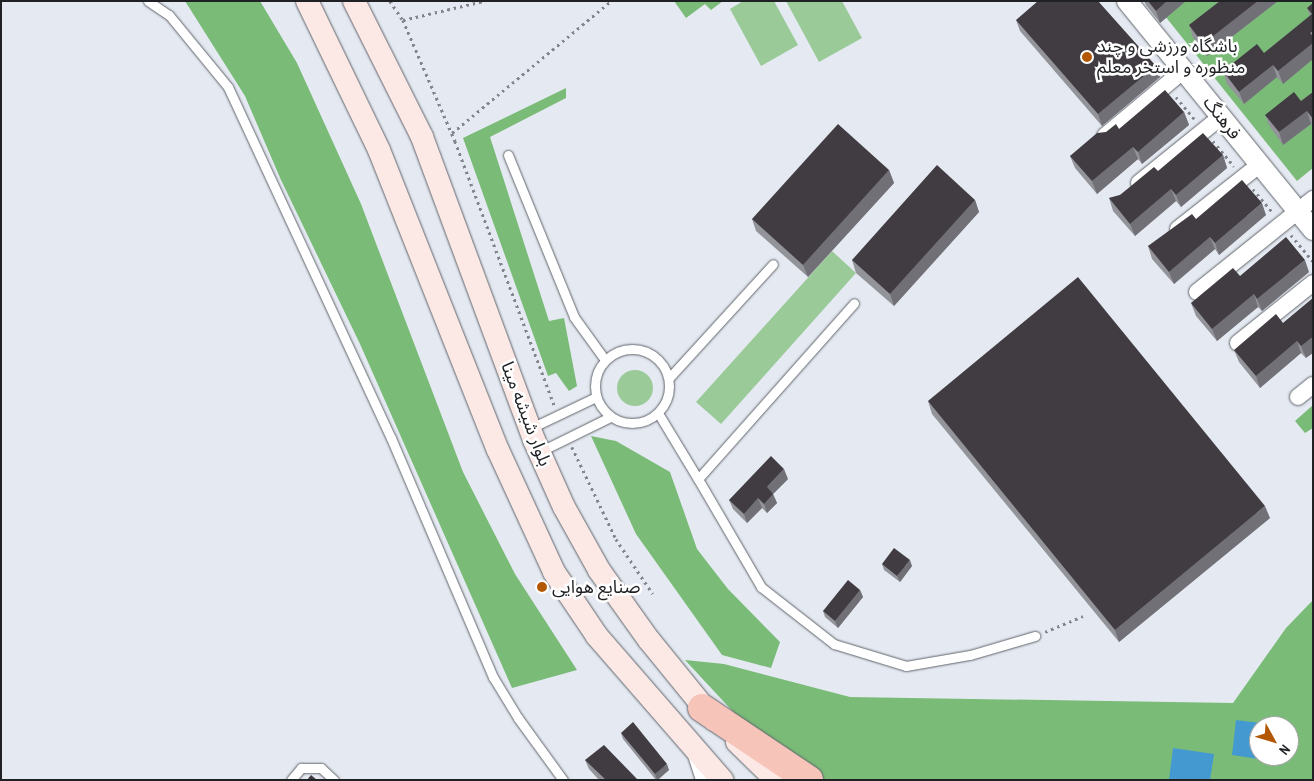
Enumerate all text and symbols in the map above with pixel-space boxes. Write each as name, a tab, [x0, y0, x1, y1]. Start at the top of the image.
place label: باشگاه ورزشی و چند منظوره و استخر معلم	[1097, 36, 1245, 78]
marker: باشگاه ورزشی و چند منظوره و استخر معلم	[1081, 51, 1093, 63]
street label: فرهنگ	[1199, 92, 1245, 144]
street label: بلوار شیشه مینا	[496, 359, 556, 469]
place label: صنایع هوایی	[552, 576, 640, 598]
marker: صنایع هوایی	[536, 581, 548, 593]
north arrow	[1249, 716, 1299, 766]
text: N	[1275, 741, 1294, 759]

